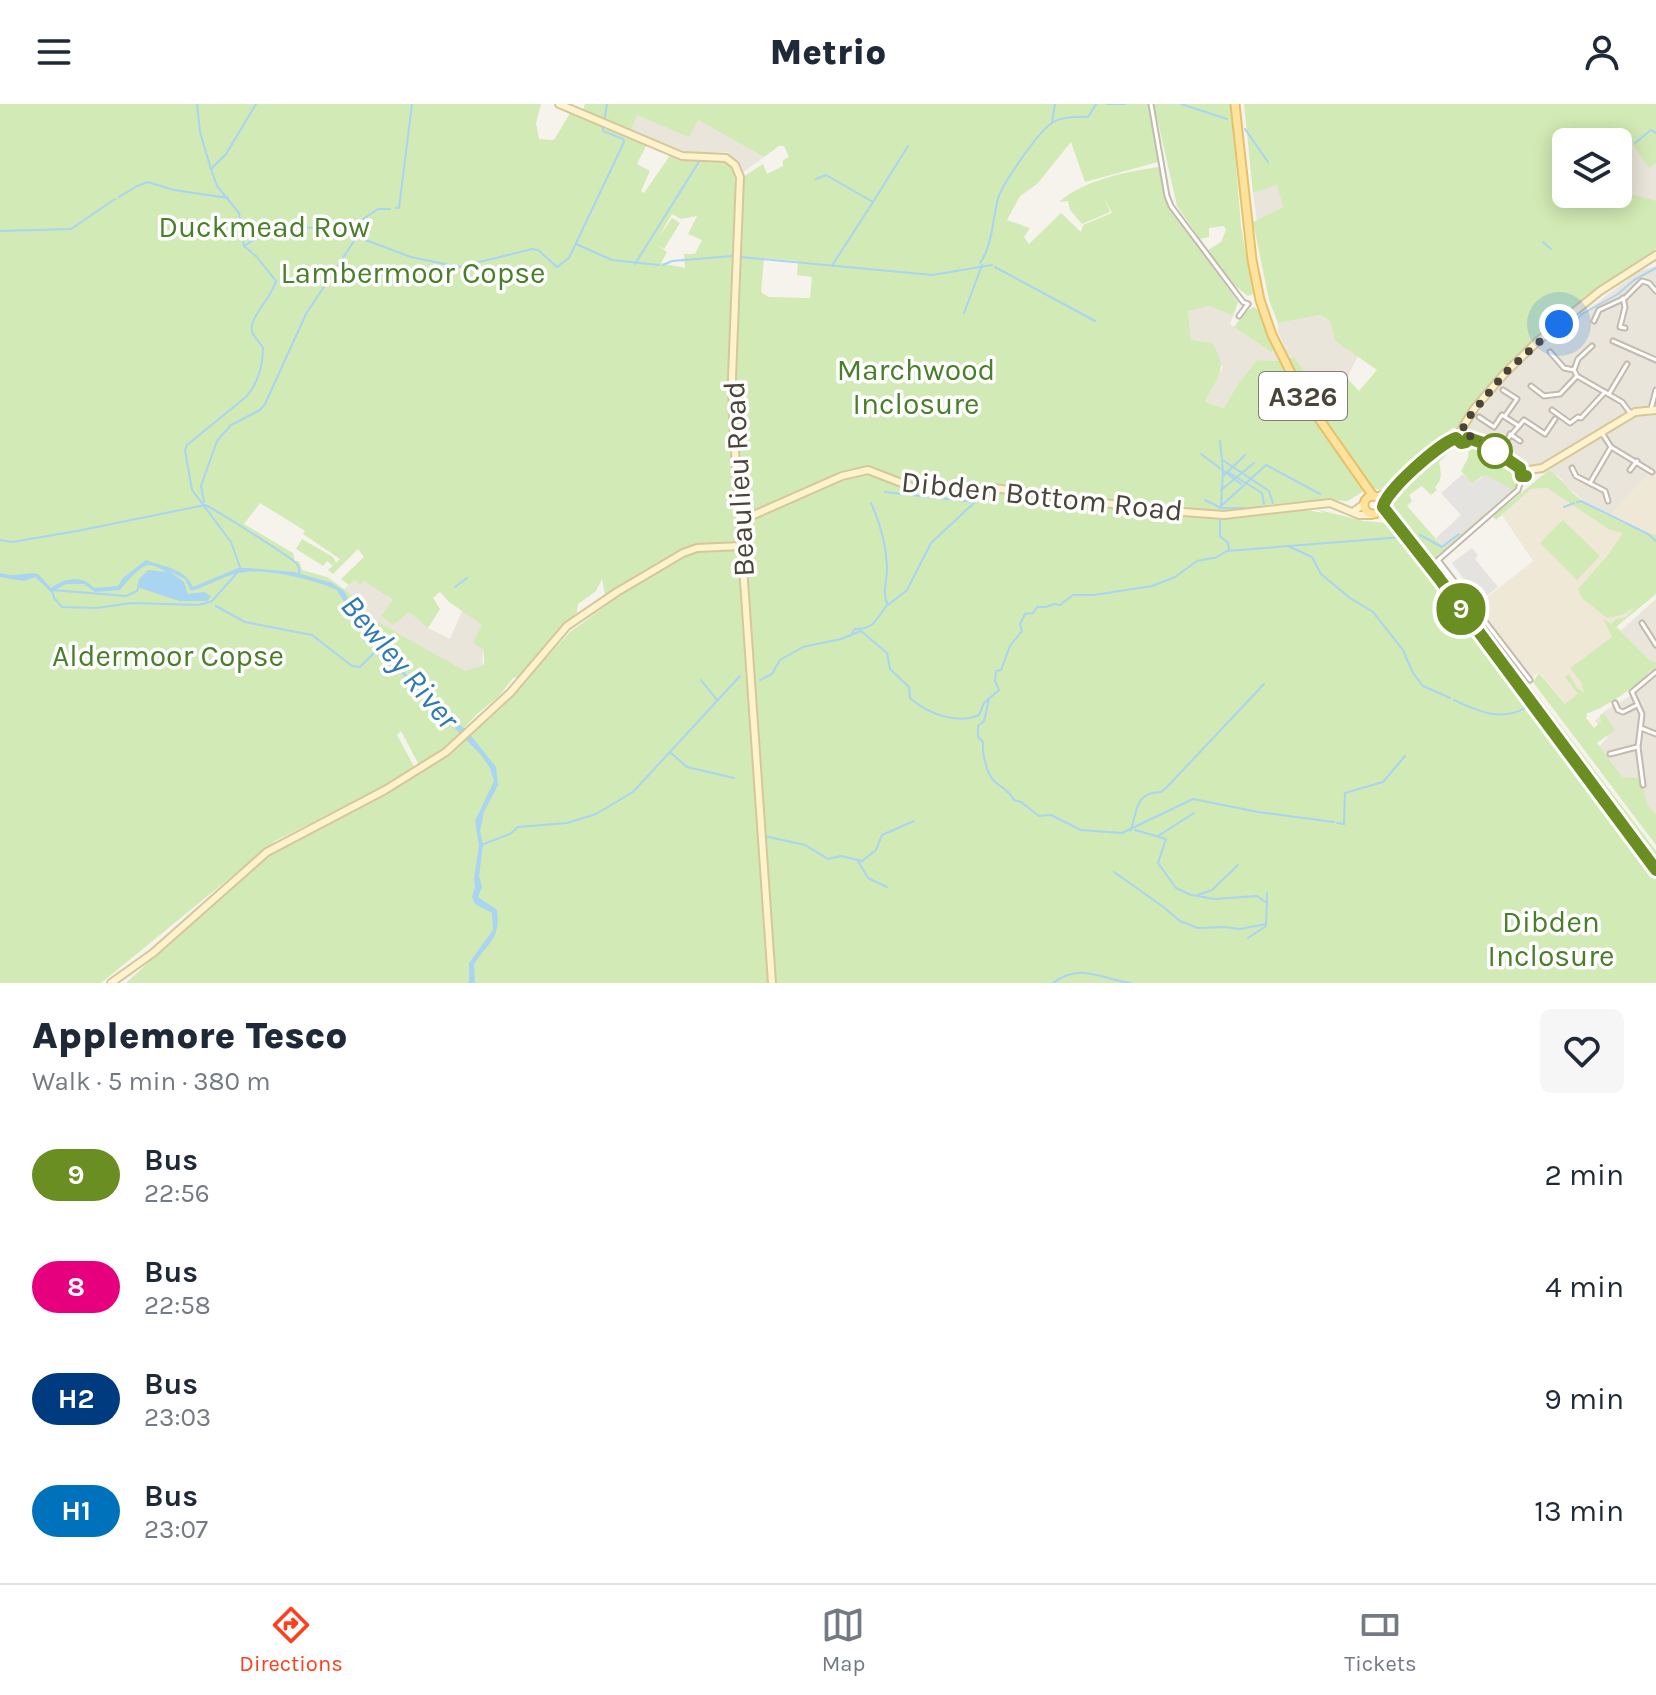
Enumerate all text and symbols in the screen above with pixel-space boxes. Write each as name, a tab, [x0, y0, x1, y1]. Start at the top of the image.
icon: menu	[32, 30, 76, 74]
icon: person	[1580, 30, 1624, 74]
text: Metrio	[770, 31, 886, 73]
map controls	[1552, 128, 1632, 208]
button: layers	[1552, 128, 1632, 208]
park label: Duckmead Row	[158, 209, 370, 245]
park label: Lambermoor Copse	[281, 255, 545, 291]
your location	[1539, 304, 1579, 344]
park label: Marchwood Inclosure	[837, 352, 995, 422]
road number: A326	[1259, 372, 1347, 420]
street label: Beaulieu Road	[716, 380, 762, 578]
unlabelled marker	[1478, 434, 1512, 468]
street label: Dibden Bottom Road	[899, 463, 1185, 529]
line badge: 9	[1435, 583, 1487, 635]
water label: Bewley River	[333, 587, 467, 737]
text: 9	[1452, 592, 1470, 625]
park label: Aldermoor Copse	[52, 638, 284, 674]
park label: Dibden Inclosure	[1488, 904, 1614, 974]
button: heart	[1540, 1009, 1624, 1093]
text: Applemore Tesco	[32, 1013, 347, 1058]
text: Walk · 5 min · 380 m	[32, 1066, 271, 1097]
text: Bus	[144, 1142, 198, 1178]
text: 2 min	[1544, 1157, 1624, 1193]
text: 9	[67, 1158, 85, 1191]
text: 22:56	[144, 1178, 210, 1209]
text: Bus	[144, 1254, 198, 1290]
text: 4 min	[1545, 1269, 1624, 1305]
text: 8	[67, 1270, 85, 1303]
text: 22:58	[144, 1290, 211, 1321]
text: Bus	[144, 1366, 198, 1402]
text: 9 min	[1544, 1381, 1624, 1417]
text: H2	[58, 1382, 94, 1415]
text: 23:03	[144, 1402, 211, 1433]
text: Bus	[144, 1478, 198, 1514]
text: 13 min	[1534, 1493, 1624, 1529]
text: H1	[61, 1494, 91, 1527]
text: 23:07	[144, 1514, 208, 1545]
tab: Directions	[239, 1603, 343, 1677]
tab: Map	[821, 1603, 865, 1677]
tab: Tickets	[1344, 1603, 1417, 1677]

